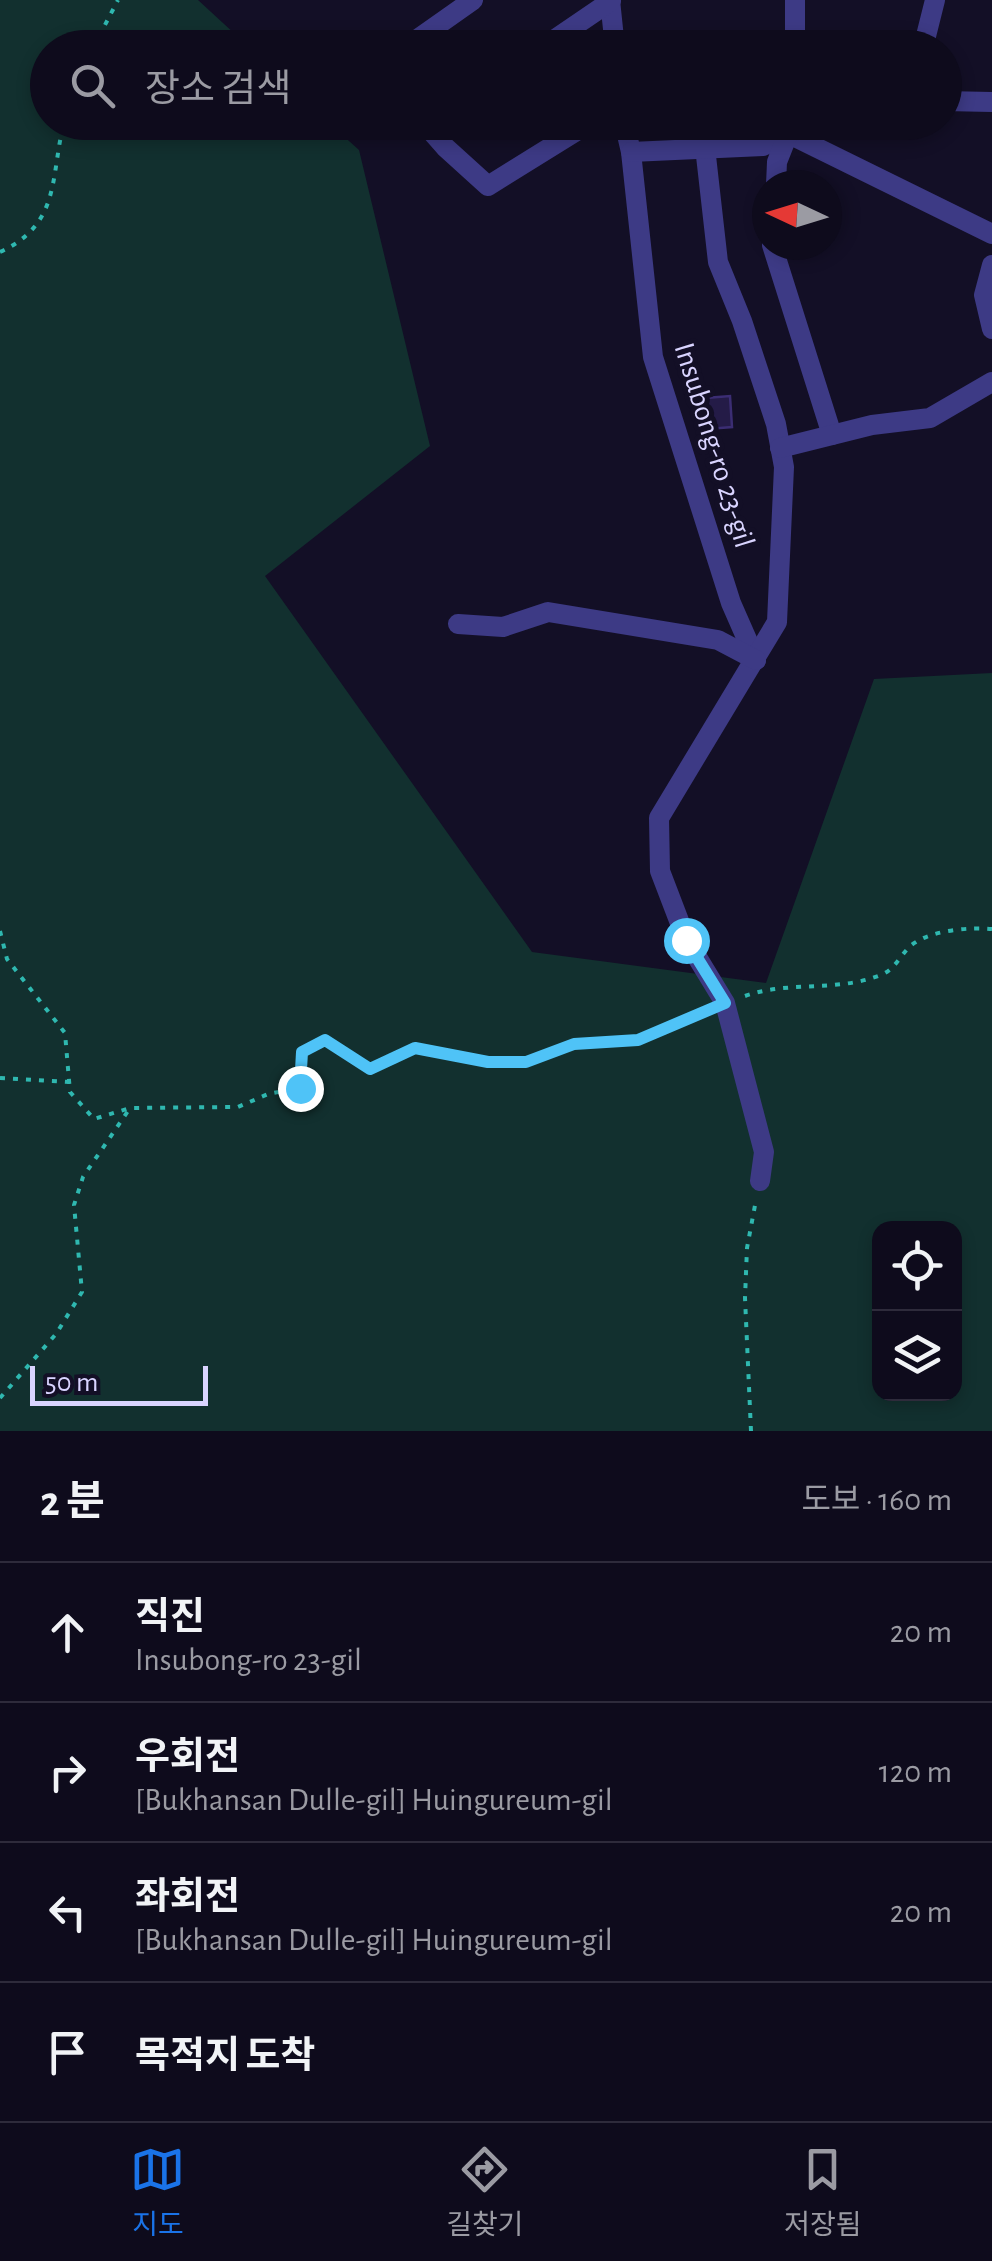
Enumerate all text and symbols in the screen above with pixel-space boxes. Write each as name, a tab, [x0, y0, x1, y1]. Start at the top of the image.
search box	[30, 30, 962, 140]
icon: search	[65, 58, 120, 113]
text: 장소 검색	[145, 71, 291, 109]
north arrow	[752, 170, 842, 260]
street label: Insubong-ro 23-gil	[669, 339, 759, 551]
route start	[664, 918, 710, 964]
route end	[278, 1066, 324, 1112]
map controls	[872, 1221, 962, 1401]
button: locate	[872, 1221, 962, 1311]
button: layers	[872, 1311, 962, 1401]
scale bar	[30, 1361, 208, 1406]
text: 50 m	[45, 1369, 99, 1397]
text: 2 분	[40, 1481, 105, 1523]
text: 도보 · 160 m	[801, 1484, 952, 1516]
text: 직진	[135, 1599, 205, 1637]
icon: ahead	[40, 1605, 95, 1660]
text: 20 m	[890, 1616, 952, 1648]
text: Insubong-ro 23-gil	[135, 1644, 362, 1676]
text: 우회전	[135, 1739, 240, 1777]
icon: right	[40, 1745, 95, 1800]
text: 120 m	[879, 1756, 952, 1788]
text: [Bukhansan Dulle-gil] Huingureum-gil	[135, 1784, 613, 1816]
text: 좌회전	[135, 1879, 240, 1917]
icon: left	[40, 1885, 95, 1940]
text: 20 m	[890, 1896, 952, 1928]
text: [Bukhansan Dulle-gil] Huingureum-gil	[135, 1924, 613, 1956]
icon: arrive	[40, 2025, 95, 2080]
text: 목적지 도착	[135, 2038, 316, 2076]
tab: 지도	[130, 2142, 185, 2243]
tab: 길찾기	[446, 2142, 524, 2243]
tab: 저장됨	[784, 2142, 862, 2243]

